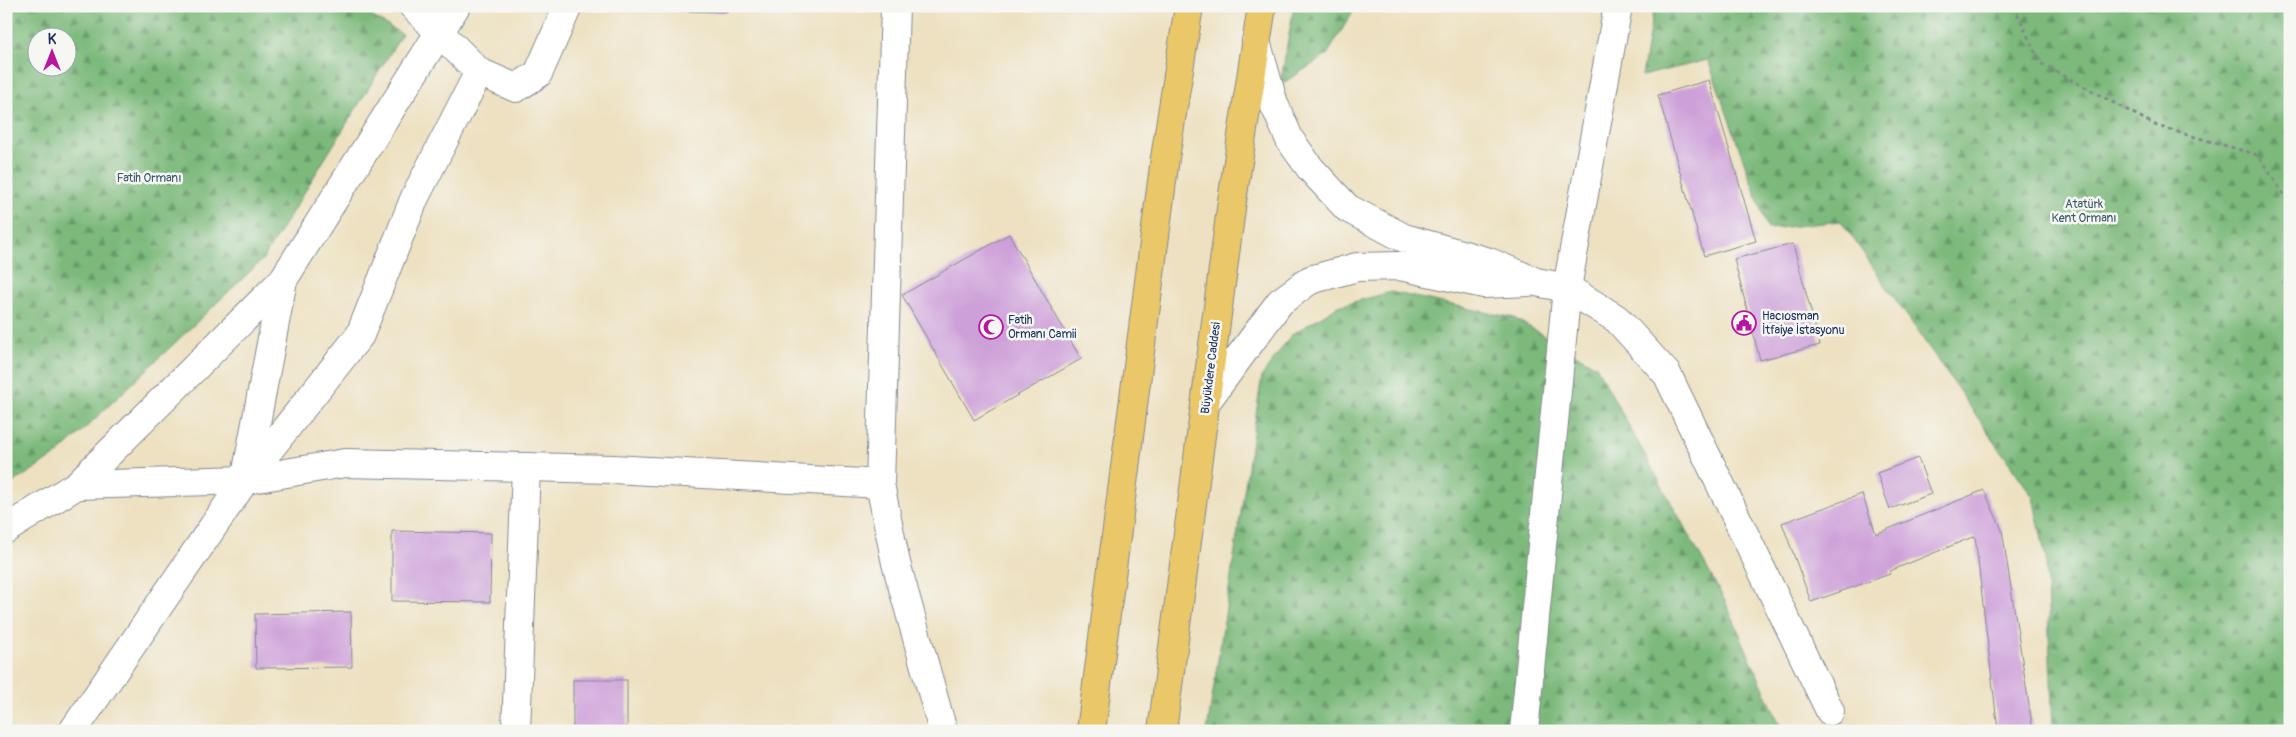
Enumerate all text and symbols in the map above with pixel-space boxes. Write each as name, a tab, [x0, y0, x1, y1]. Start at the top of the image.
north arrow	[28, 28, 78, 78]
text: K	[48, 31, 57, 48]
park label: Fatih Ormanı	[117, 171, 181, 186]
park label: Atatürk Kent Ormanı	[2052, 197, 2116, 226]
place label: Hacıosman İtfaiye İstasyonu	[1762, 309, 1845, 338]
public building icon: Hacıosman İtfaiye İstasyonu	[1731, 310, 1757, 336]
place label: Fatih Ormanı Camii	[1008, 313, 1076, 342]
mosque icon: Fatih Ormanı Camii	[978, 314, 1004, 340]
street label: Büyükdere Caddesi	[1198, 321, 1224, 415]

